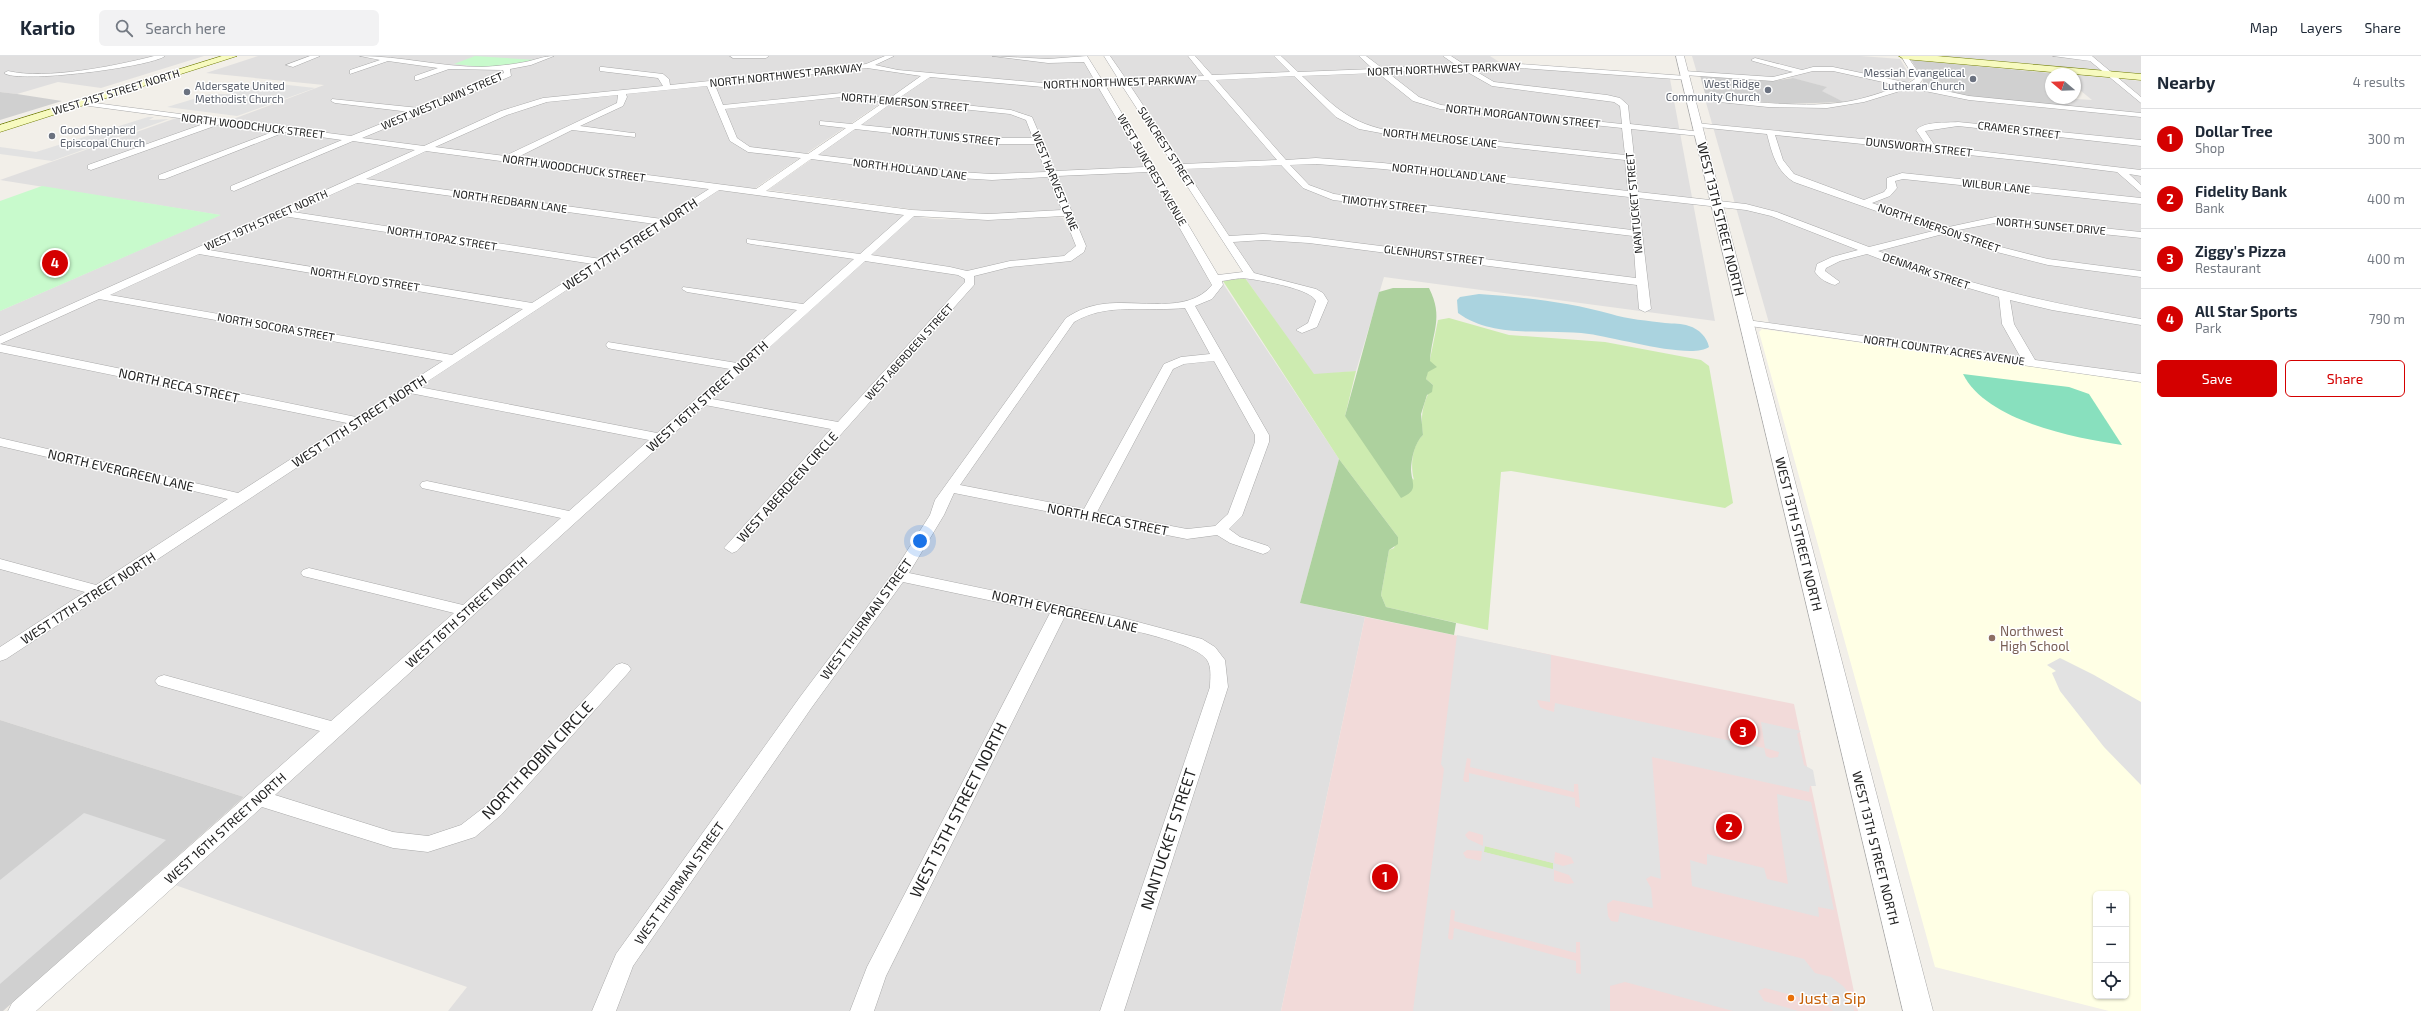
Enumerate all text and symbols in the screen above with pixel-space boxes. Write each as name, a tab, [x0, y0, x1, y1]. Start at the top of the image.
search box	[99, 10, 379, 46]
text: Kartio	[20, 16, 75, 39]
icon: search	[113, 17, 135, 39]
text: Search here	[145, 19, 226, 37]
text: Map	[2250, 19, 2278, 36]
text: Layers	[2300, 19, 2342, 36]
text: Share	[2364, 19, 2401, 36]
street label: NORTH NORTHWEST PARKWAY	[1367, 59, 1522, 78]
street label: NORTH NORTHWEST PARKWAY	[709, 60, 864, 89]
street label: WEST 21ST STREET NORTH	[51, 66, 181, 117]
place label: Messiah Evangelical Lutheran Church	[1864, 66, 1966, 92]
north arrow	[2045, 68, 2081, 104]
street label: WEST WESTLAWN STREET	[379, 69, 505, 132]
street label: NORTH NORTHWEST PARKWAY	[1043, 72, 1198, 91]
text: Nearby	[2157, 72, 2215, 92]
marker: Messiah Evangelical Lutheran Church	[1968, 74, 1978, 84]
text: 4 results	[2353, 74, 2405, 90]
place label: West Ridge Community Church	[1666, 77, 1760, 103]
place label: Aldersgate United Methodist Church	[195, 79, 285, 105]
marker: West Ridge Community Church	[1763, 85, 1773, 95]
marker: Aldersgate United Methodist Church	[182, 87, 192, 97]
street label: NORTH EMERSON STREET	[840, 89, 970, 114]
street label: NORTH MORGANTOWN STREET	[1445, 101, 1602, 130]
street label: SUNCREST STREET	[1136, 104, 1198, 190]
street label: NORTH WOODCHUCK STREET	[181, 110, 326, 141]
street label: WEST SUNCREST AVENUE	[1115, 112, 1190, 228]
street label: CRAMER STREET	[1977, 118, 2062, 141]
text: Dollar Tree	[2195, 122, 2273, 140]
place label: Good Shepherd Episcopal Church	[60, 123, 145, 149]
street label: NORTH TUNIS STREET	[891, 123, 1001, 148]
street label: NORTH MELROSE LANE	[1382, 125, 1498, 150]
street label: WEST HARVEST LANE	[1030, 129, 1081, 233]
marker: Good Shepherd Episcopal Church	[47, 131, 57, 141]
text: 1	[2167, 131, 2173, 147]
text: 300 m	[2368, 131, 2405, 147]
street label: DUNSWORTH STREET	[1865, 134, 1974, 159]
street label: WEST 13TH STREET NORTH	[1694, 140, 1748, 298]
text: Shop	[2195, 140, 2225, 156]
street label: NORTH WOODCHUCK STREET	[502, 151, 647, 184]
street label: NANTUCKET STREET	[1623, 151, 1644, 254]
street label: NORTH HOLLAND LANE	[852, 155, 968, 182]
street label: NORTH HOLLAND LANE	[1391, 160, 1507, 185]
street label: WILBUR LANE	[1961, 175, 2031, 196]
text: Fidelity Bank	[2195, 182, 2287, 200]
street label: WEST 19TH STREET NORTH	[202, 186, 330, 253]
street label: NORTH REDBARN LANE	[452, 186, 568, 215]
text: 2	[2166, 191, 2174, 207]
text: 400 m	[2367, 191, 2405, 207]
street label: TIMOTHY STREET	[1340, 192, 1428, 215]
street label: WEST 17TH STREET NORTH	[560, 194, 700, 294]
street label: NORTH EMERSON STREET	[1876, 200, 2003, 255]
text: Bank	[2195, 200, 2224, 216]
street label: NORTH SUNSET DRIVE	[1996, 214, 2106, 237]
street label: NORTH TOPAZ STREET	[386, 222, 499, 253]
street label: GLENHURST STREET	[1383, 242, 1485, 267]
text: Ziggy's Pizza	[2195, 242, 2286, 260]
pin: 4	[42, 248, 68, 278]
street label: DENMARK STREET	[1881, 249, 1972, 292]
text: 3	[2166, 251, 2174, 267]
text: 400 m	[2367, 251, 2405, 267]
text: Restaurant	[2195, 260, 2261, 276]
street label: NORTH FLOYD STREET	[309, 263, 421, 294]
street label: WEST ABERDEEN STREET	[862, 300, 956, 403]
text: All Star Sports	[2195, 302, 2298, 320]
street label: NORTH SOCORA STREET	[216, 310, 336, 343]
text: 4	[2166, 311, 2174, 327]
text: 790 m	[2369, 311, 2405, 327]
text: Park	[2195, 320, 2222, 336]
street label: NORTH COUNTRY ACRES AVENUE	[1863, 332, 2026, 367]
street label: WEST 16TH STREET NORTH	[643, 337, 771, 455]
button: Save	[2157, 360, 2277, 397]
button: Share	[2285, 360, 2405, 397]
street label: NORTH RECA STREET	[117, 364, 241, 406]
street label: WEST 17TH STREET NORTH	[289, 371, 429, 471]
street label: WEST ABERDEEN CIRCLE	[733, 428, 841, 546]
street label: NORTH EVERGREEN LANE	[46, 445, 196, 495]
street label: WEST 13TH STREET NORTH	[1772, 455, 1826, 613]
street label: NORTH RECA STREET	[1046, 499, 1170, 539]
your location	[910, 531, 930, 551]
street label: WEST 17TH STREET NORTH	[18, 548, 158, 648]
street label: WEST 16TH STREET NORTH	[402, 553, 530, 671]
street label: WEST THURMAN STREET	[817, 555, 916, 683]
street label: NORTH EVERGREEN LANE	[990, 586, 1140, 636]
place label: Northwest High School	[2000, 623, 2070, 654]
marker: Northwest High School	[1987, 633, 1997, 643]
street label: NORTH ROBIN CIRCLE	[477, 697, 596, 823]
pin: 3	[1730, 717, 1756, 747]
street label: WEST 15TH STREET NORTH	[905, 719, 1010, 901]
street label: NANTUCKET STREET	[1136, 766, 1199, 912]
street label: WEST 16TH STREET NORTH	[161, 769, 289, 887]
street label: WEST 13TH STREET NORTH	[1849, 769, 1903, 927]
pin: 2	[1716, 812, 1742, 842]
street label: WEST THURMAN STREET	[631, 818, 728, 947]
pin: 1	[1372, 862, 1398, 892]
map controls	[2093, 891, 2129, 999]
button: +	[2093, 891, 2129, 927]
button: −	[2093, 927, 2129, 963]
button: locate	[2093, 963, 2129, 999]
place label: Just a Sip	[1799, 988, 1866, 1007]
marker: Just a Sip	[1786, 993, 1796, 1003]

